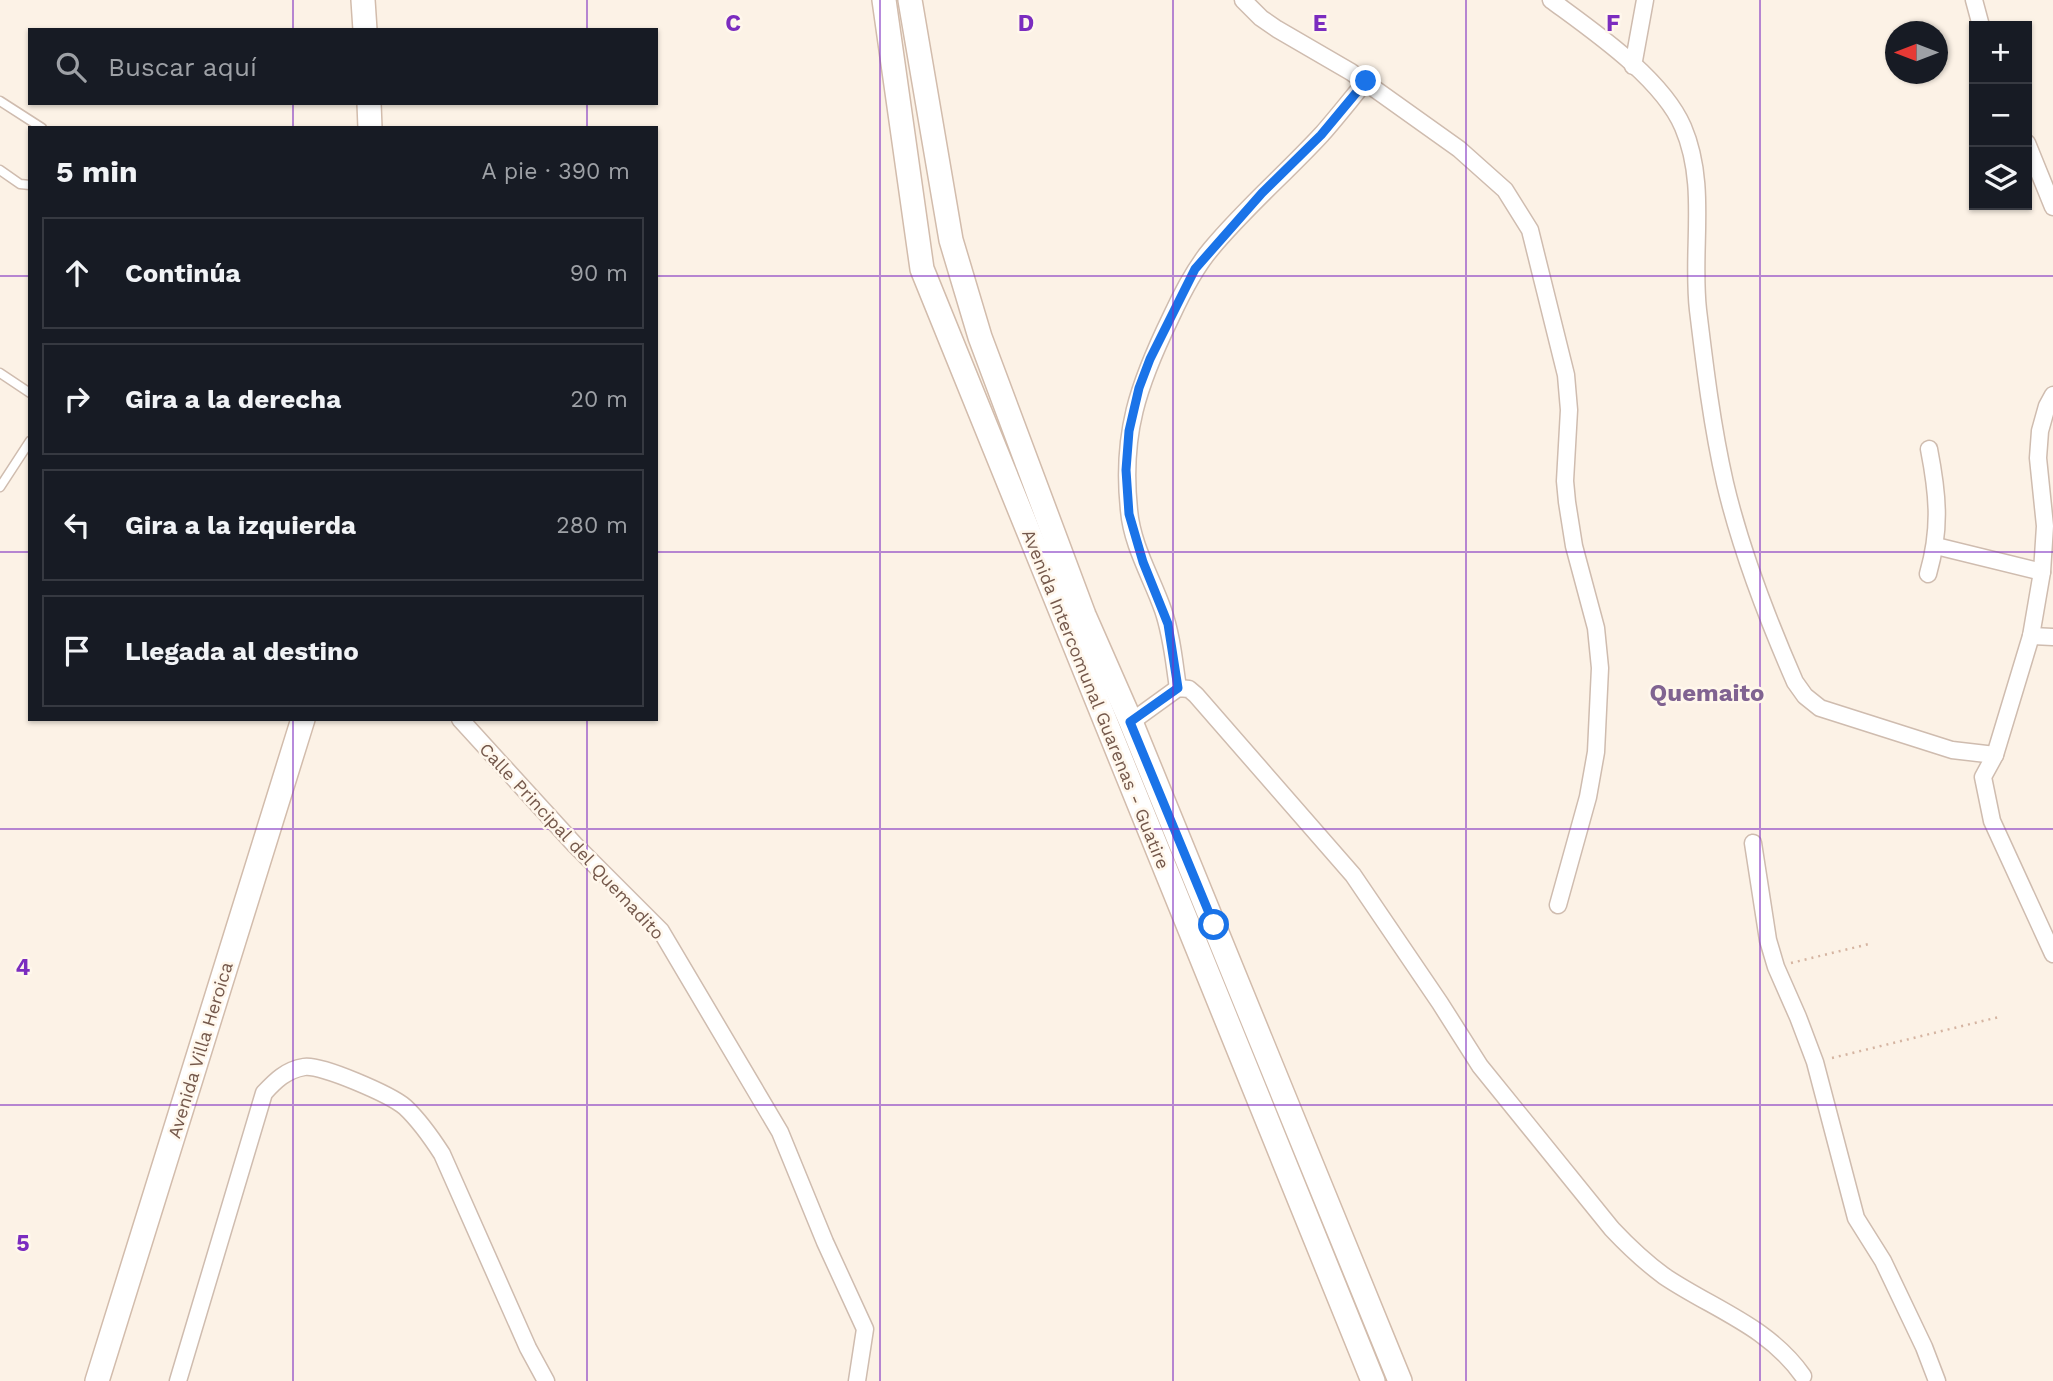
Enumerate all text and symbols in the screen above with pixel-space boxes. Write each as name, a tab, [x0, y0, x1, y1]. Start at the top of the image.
text: C	[725, 10, 741, 37]
text: D	[1018, 10, 1034, 37]
text: E	[1313, 10, 1327, 37]
text: F	[1606, 10, 1620, 37]
north arrow	[1885, 21, 1948, 84]
map controls	[1969, 21, 2032, 210]
button: +	[1969, 21, 2032, 84]
search box	[28, 28, 658, 105]
icon: search	[52, 48, 90, 86]
text: Buscar aquí	[108, 52, 257, 82]
route end	[1350, 65, 1381, 96]
button: −	[1969, 84, 2032, 147]
button: layers	[1969, 147, 2032, 210]
text: 5 min	[56, 154, 138, 189]
text: A pie · 390 m	[482, 158, 630, 185]
icon: ahead	[58, 254, 96, 292]
text: Continúa	[125, 258, 241, 288]
text: 90 m	[570, 260, 628, 287]
icon: right	[58, 380, 96, 418]
text: Gira a la derecha	[125, 384, 341, 414]
text: 20 m	[571, 386, 628, 413]
icon: left	[58, 506, 96, 544]
text: Gira a la izquierda	[125, 510, 356, 540]
text: 280 m	[556, 512, 628, 539]
street label: Avenida Intercomunal Guarenas - Guatire	[1018, 526, 1174, 872]
icon: arrive	[58, 632, 96, 670]
text: Llegada al destino	[125, 636, 359, 666]
district label: Quemaito	[1650, 679, 1764, 707]
street label: Calle Principal del Quemadito	[475, 738, 669, 944]
route start	[1198, 909, 1229, 940]
text: 4	[16, 954, 31, 981]
street label: Avenida Villa Heroica	[163, 959, 237, 1141]
text: 5	[16, 1230, 30, 1257]

